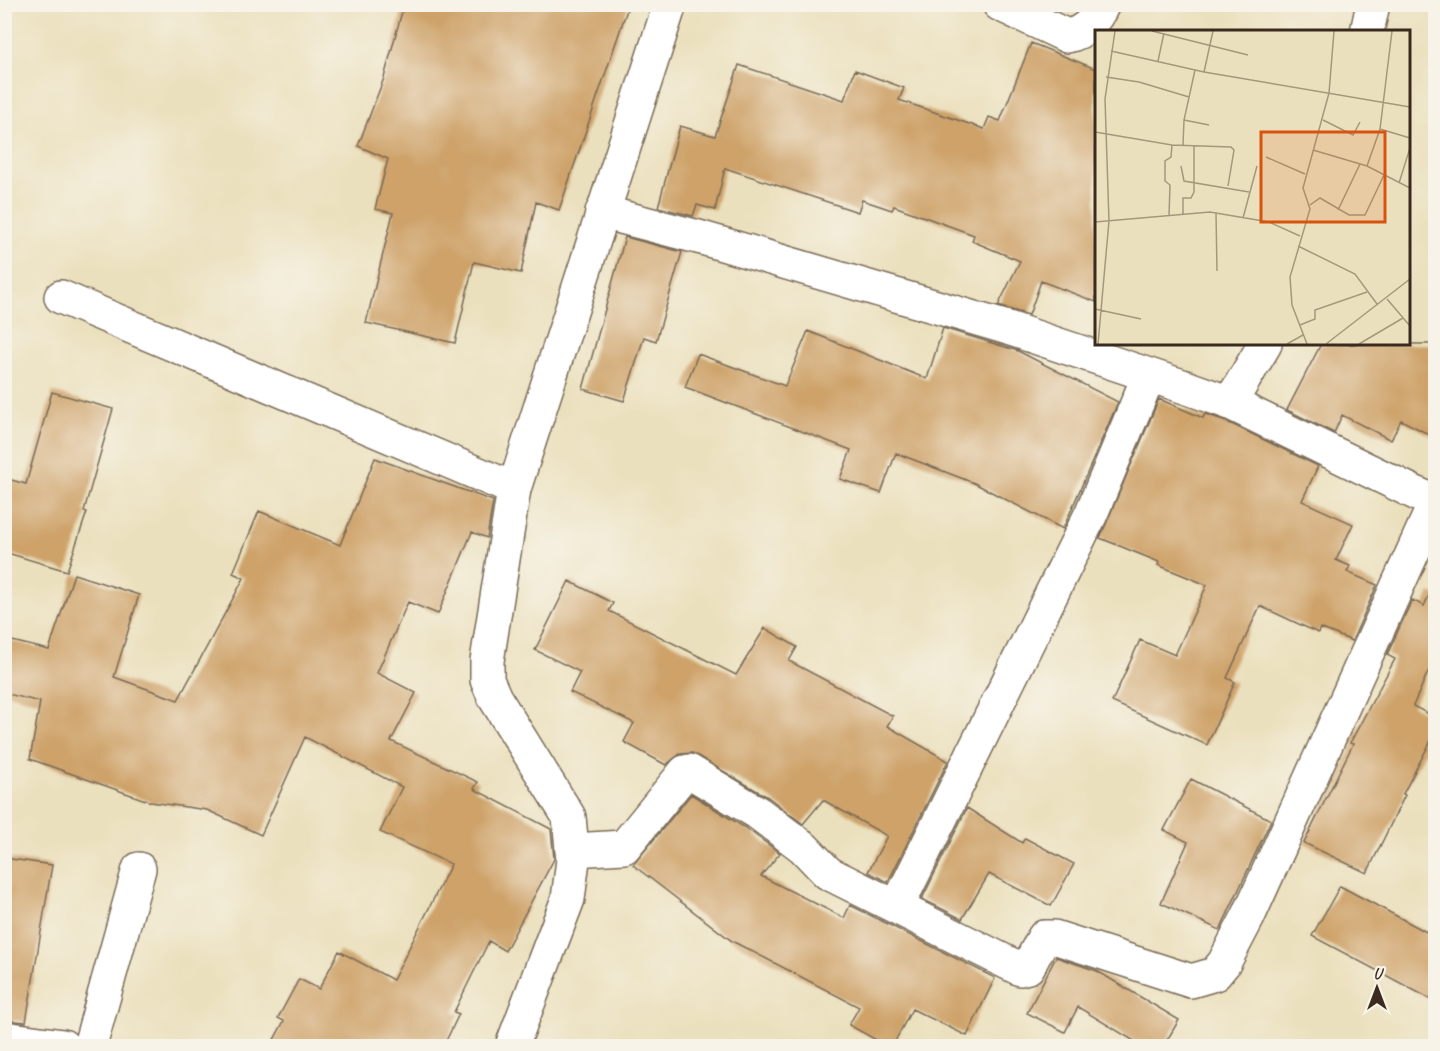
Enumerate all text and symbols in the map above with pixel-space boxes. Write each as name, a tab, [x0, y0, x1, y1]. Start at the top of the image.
inset map	[1095, 30, 1410, 345]
north arrow	[1347, 958, 1407, 1018]
text: U	[1373, 964, 1384, 984]

